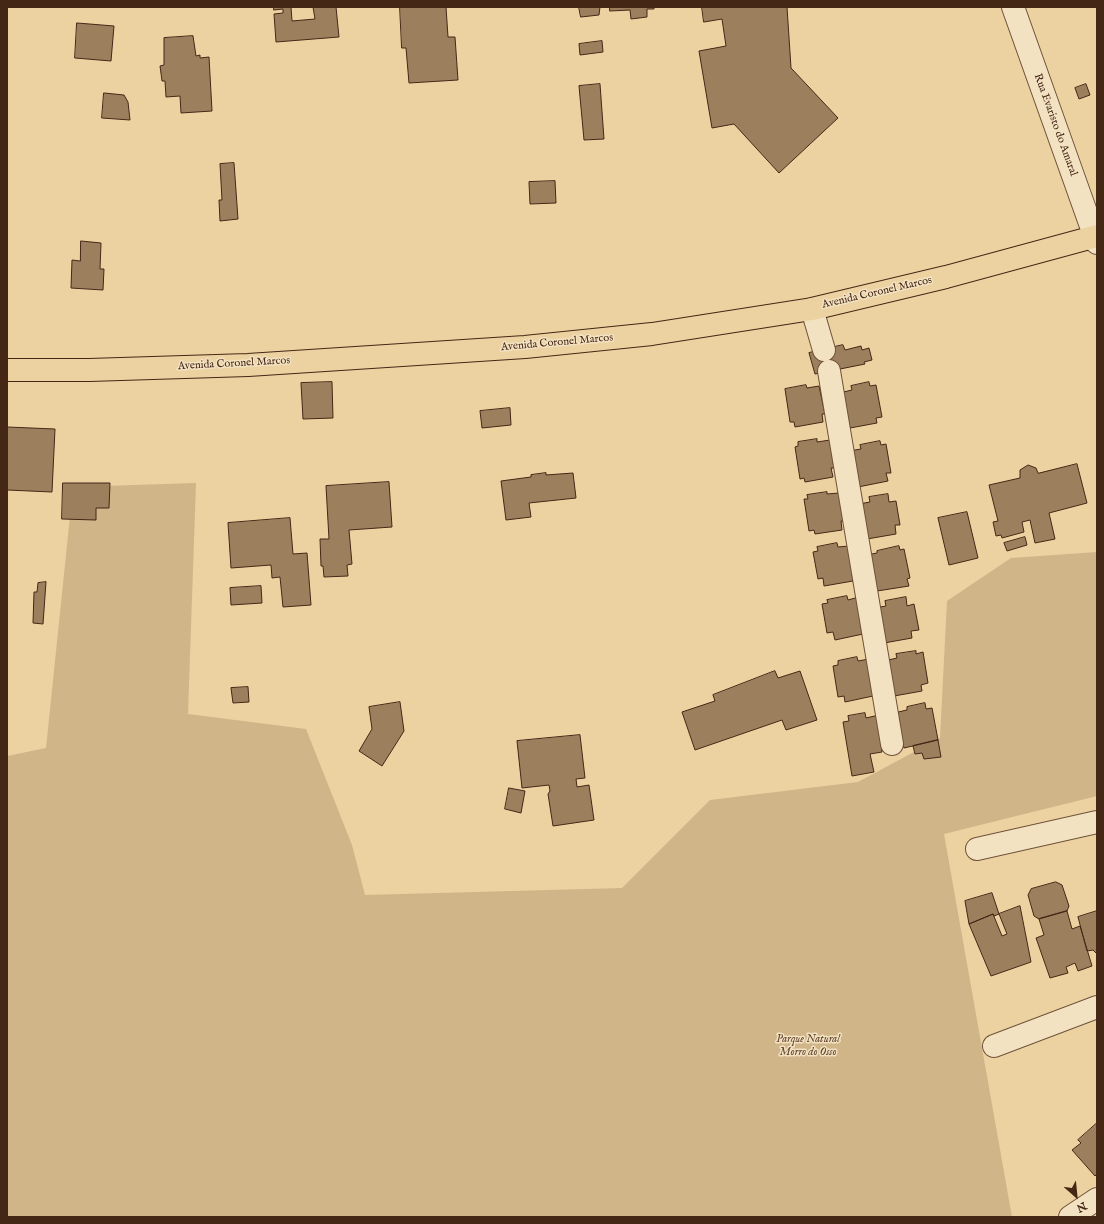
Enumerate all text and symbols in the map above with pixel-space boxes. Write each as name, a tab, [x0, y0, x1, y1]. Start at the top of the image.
street label: Rua Evaristo do Amaral	[1030, 72, 1080, 178]
street label: Avenida Coronel Marcos	[821, 274, 933, 312]
street label: Avenida Coronel Marcos	[500, 332, 614, 354]
street label: Avenida Coronel Marcos	[177, 354, 291, 374]
park label: Parque Natural Morro do Osso	[776, 1033, 840, 1059]
north arrow	[1056, 1176, 1096, 1216]
text: N	[1074, 1198, 1089, 1215]

